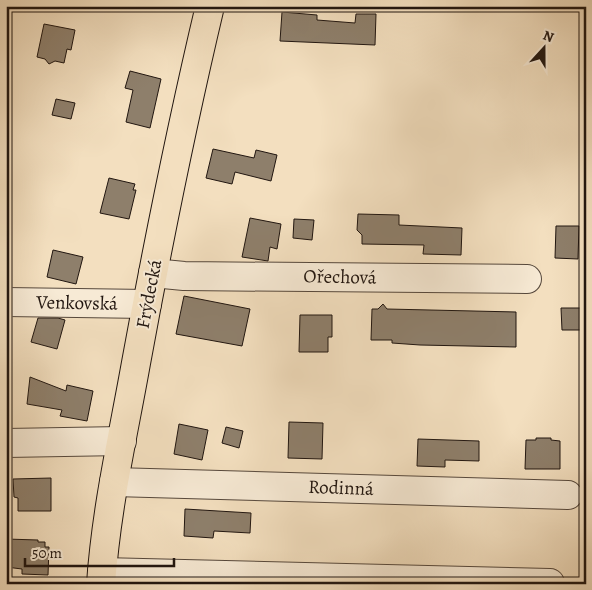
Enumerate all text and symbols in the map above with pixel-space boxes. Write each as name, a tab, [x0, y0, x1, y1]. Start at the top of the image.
north arrow	[520, 22, 570, 72]
text: N	[540, 26, 557, 47]
street label: Frýdecká	[130, 257, 168, 331]
street label: Ořechová	[303, 263, 377, 291]
street label: Venkovská	[35, 289, 118, 317]
street label: Rodinná	[308, 474, 374, 502]
scale bar	[25, 535, 174, 567]
text: 50 m	[32, 543, 62, 563]

